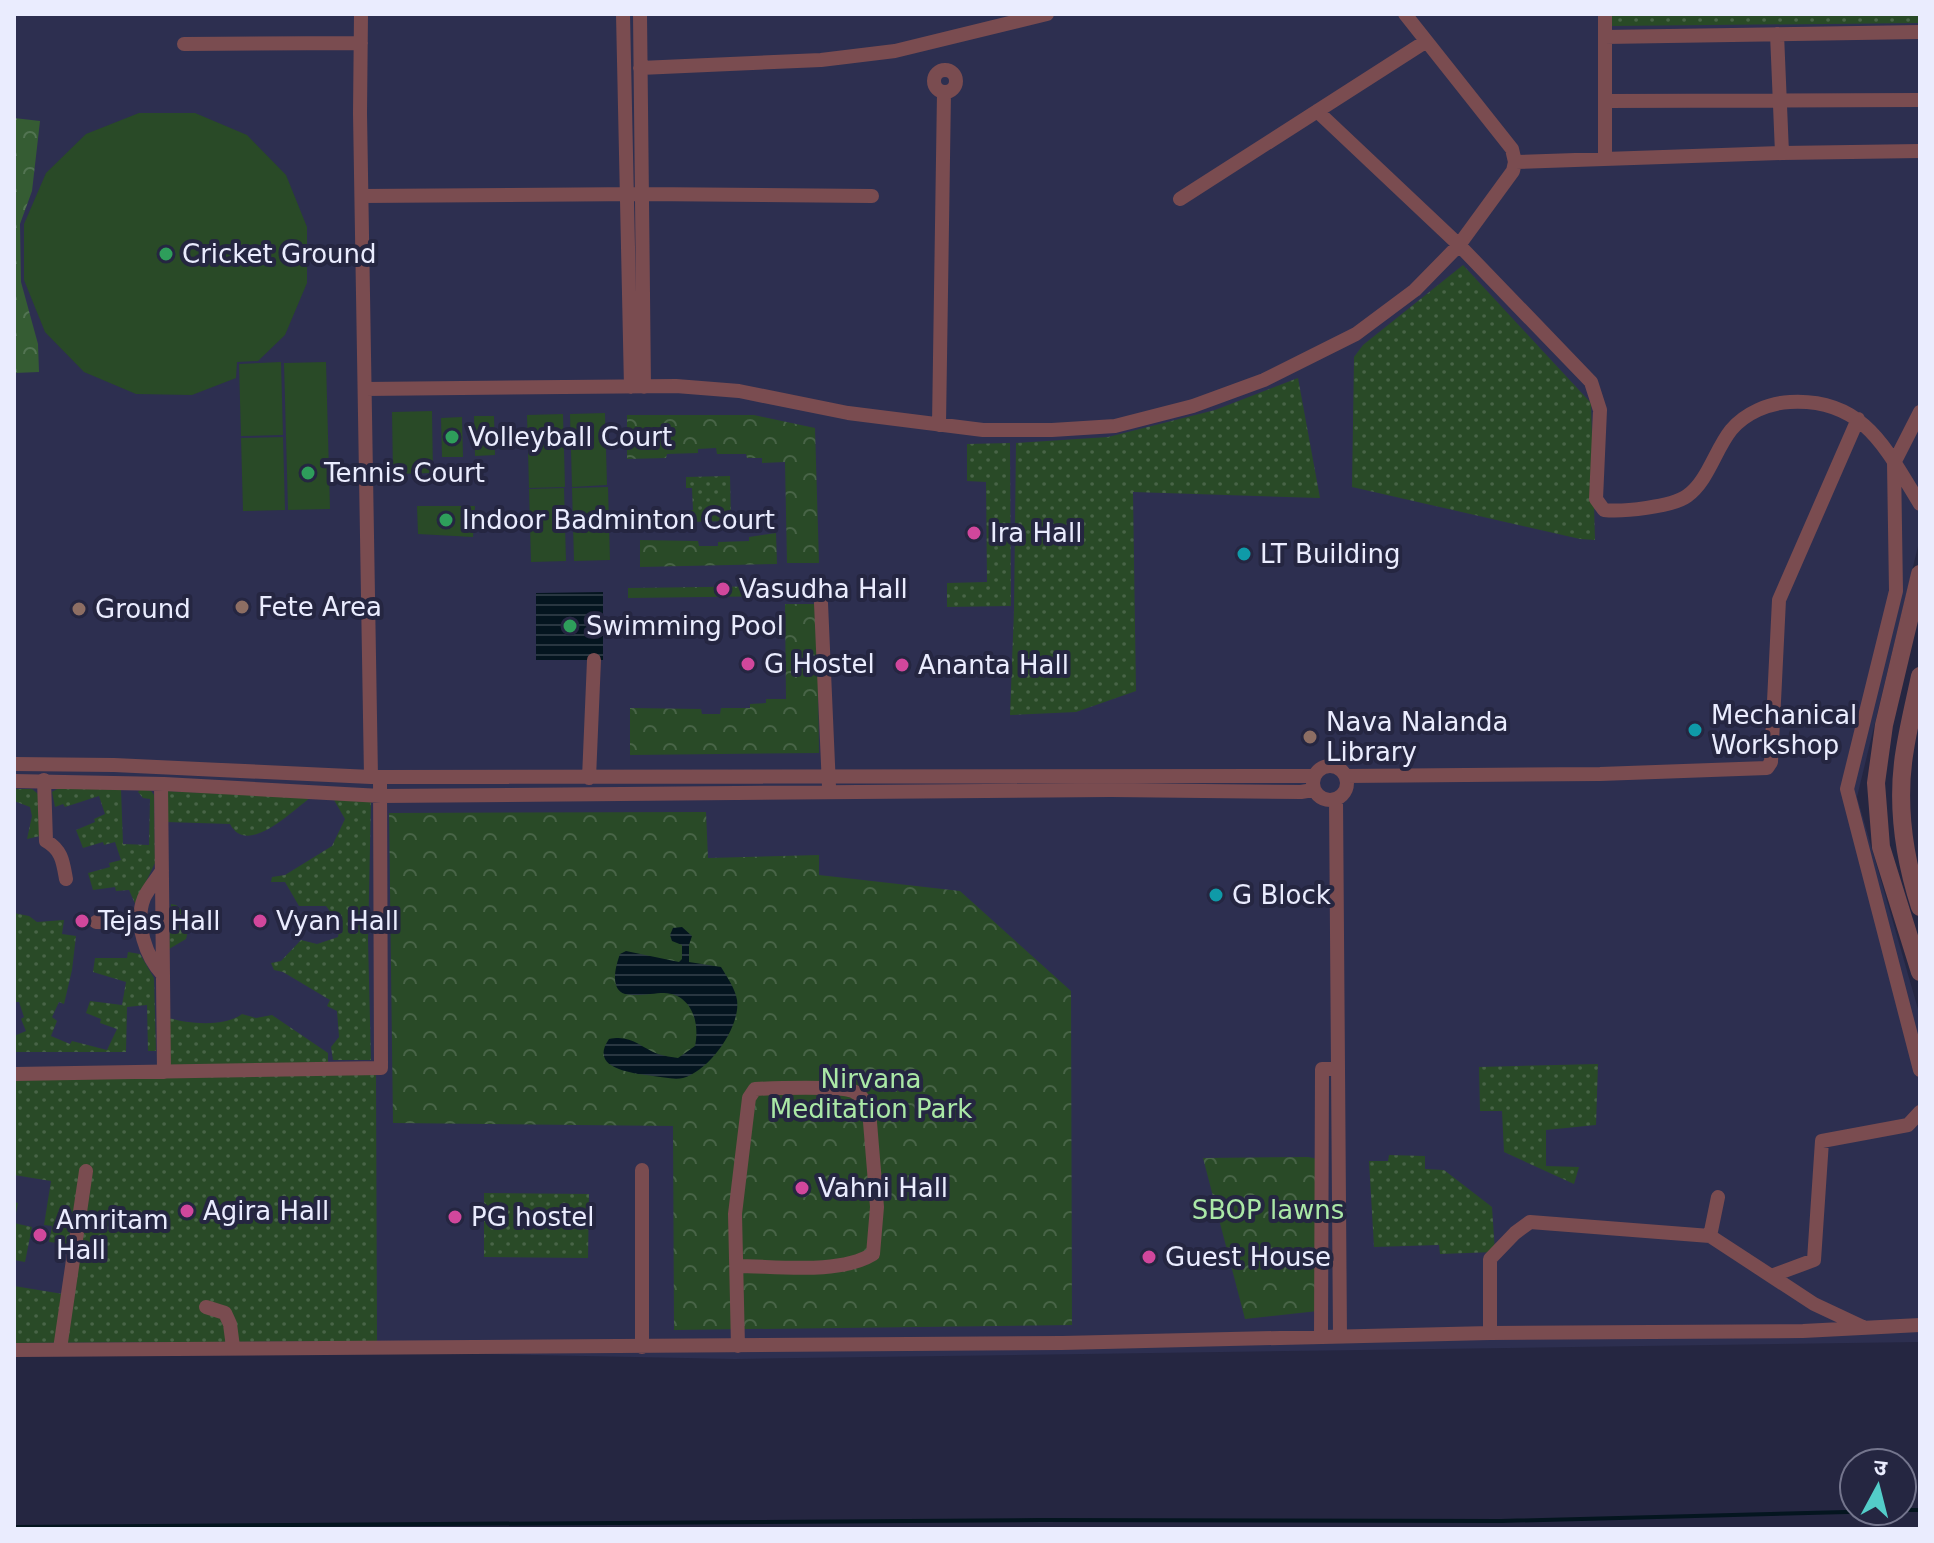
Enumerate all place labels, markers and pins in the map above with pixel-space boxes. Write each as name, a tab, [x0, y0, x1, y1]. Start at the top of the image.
place label: Cricket Ground	[182, 239, 377, 269]
marker: Cricket Ground	[157, 245, 175, 263]
place label: Volleyball Court	[468, 422, 672, 452]
marker: Volleyball Court	[443, 428, 461, 446]
place label: Tennis Court	[323, 458, 485, 488]
marker: Tennis Court	[299, 464, 317, 482]
place label: Indoor Badminton Court	[462, 505, 775, 535]
marker: Indoor Badminton Court	[437, 511, 455, 529]
place label: Ira Hall	[990, 518, 1083, 548]
marker: Ira Hall	[965, 524, 983, 542]
place label: LT Building	[1260, 539, 1401, 569]
marker: LT Building	[1235, 545, 1253, 563]
place label: Vasudha Hall	[739, 574, 908, 604]
marker: Vasudha Hall	[714, 580, 732, 598]
place label: Fete Area	[258, 592, 382, 622]
place label: Ground	[95, 594, 191, 624]
marker: Fete Area	[233, 598, 251, 616]
marker: Ground	[70, 600, 88, 618]
place label: Swimming Pool	[586, 611, 784, 641]
marker: Swimming Pool	[561, 617, 579, 635]
place label: G Hostel	[764, 649, 875, 679]
place label: Ananta Hall	[918, 650, 1069, 680]
marker: G Hostel	[739, 655, 757, 673]
marker: Ananta Hall	[893, 656, 911, 674]
place label: Mechanical Workshop	[1711, 700, 1857, 760]
place label: Nava Nalanda Library	[1326, 707, 1508, 767]
marker: Mechanical Workshop	[1686, 721, 1704, 739]
marker: Nava Nalanda Library	[1301, 728, 1319, 746]
place label: G Block	[1232, 880, 1331, 910]
marker: G Block	[1207, 886, 1225, 904]
place label: Tejas Hall	[97, 906, 220, 936]
place label: Vyan Hall	[276, 906, 399, 936]
marker: Tejas Hall	[73, 912, 91, 930]
marker: Vyan Hall	[251, 912, 269, 930]
place label: Vahni Hall	[818, 1173, 948, 1203]
marker: Vahni Hall	[793, 1179, 811, 1197]
place label: Agira Hall	[203, 1196, 329, 1226]
marker: Agira Hall	[178, 1202, 196, 1220]
place label: PG hostel	[471, 1202, 594, 1232]
place label: Amritam Hall	[56, 1205, 168, 1265]
marker: PG hostel	[446, 1208, 464, 1226]
marker: Amritam Hall	[31, 1226, 49, 1244]
place label: Guest House	[1165, 1242, 1331, 1272]
marker: Guest House	[1140, 1248, 1158, 1266]

